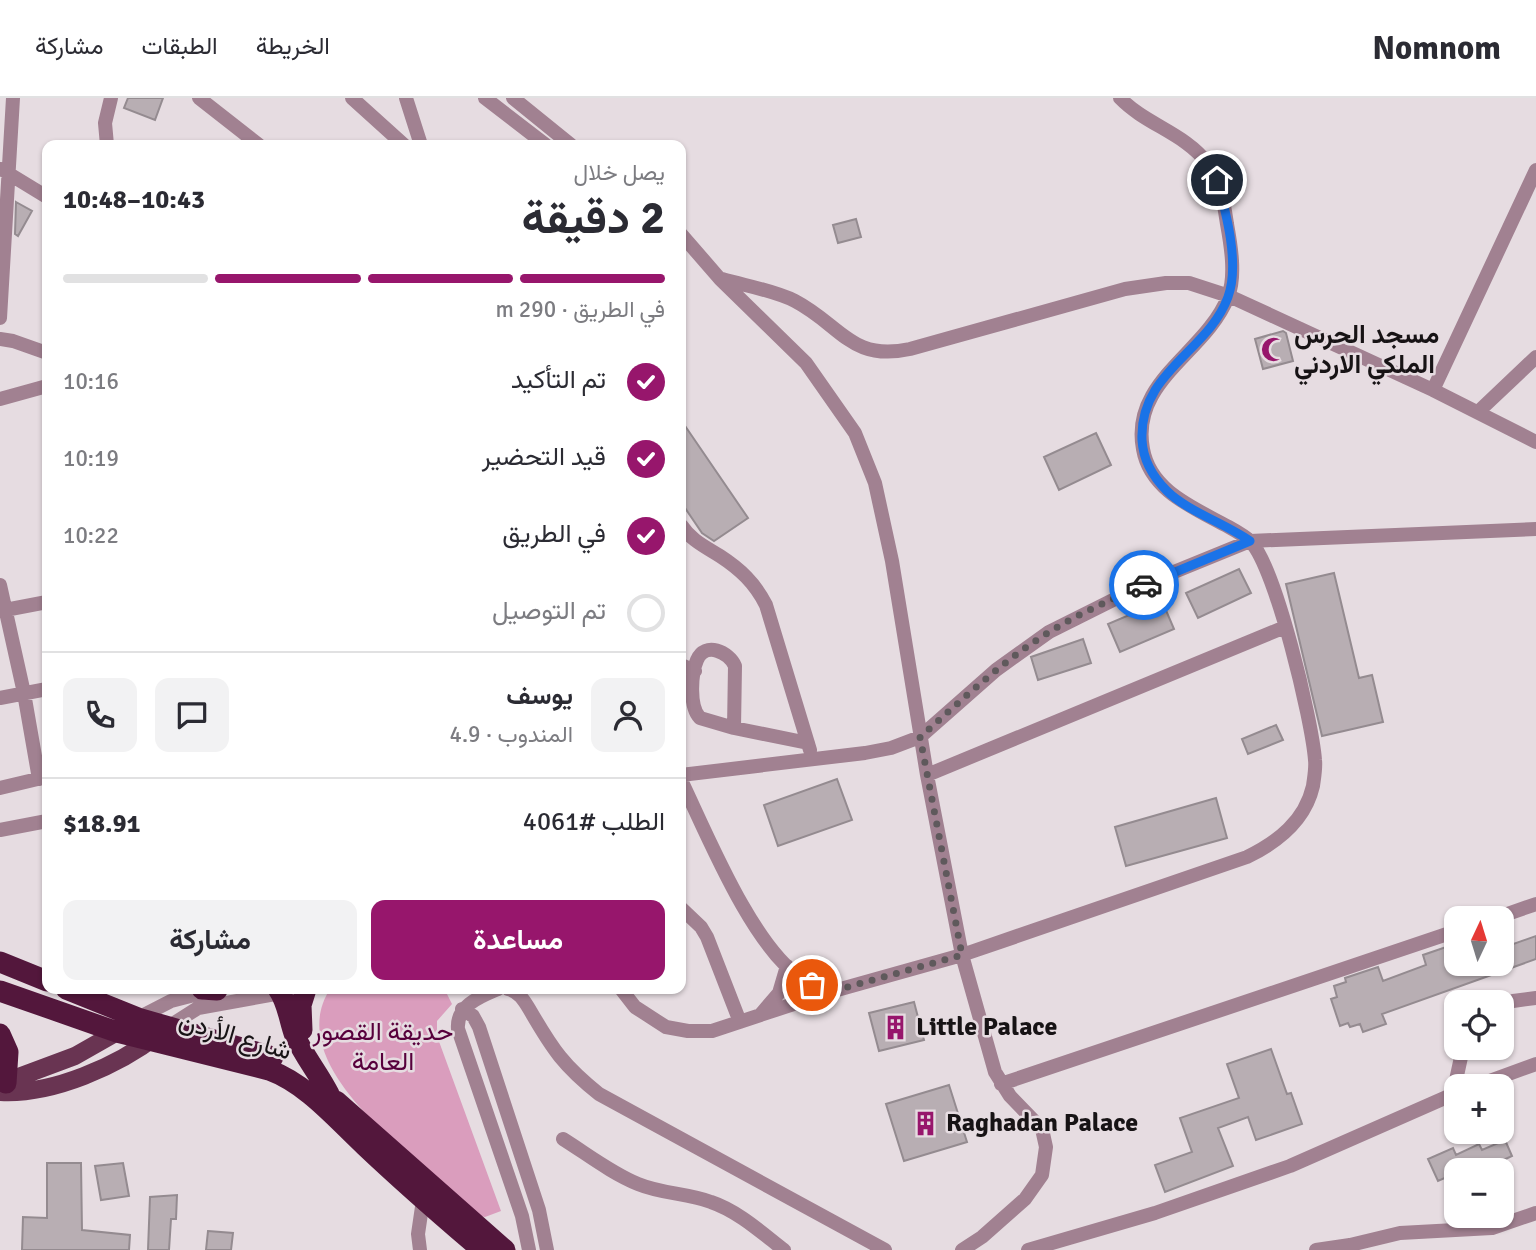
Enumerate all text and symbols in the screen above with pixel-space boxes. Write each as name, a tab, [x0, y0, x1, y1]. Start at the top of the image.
text: Nomnom	[1372, 28, 1501, 69]
text: مشاركة	[35, 31, 103, 61]
text: الطبقات	[141, 31, 218, 61]
text: الخريطة	[256, 31, 330, 61]
pin	[1187, 150, 1247, 210]
text: يصل خلال	[574, 158, 665, 187]
icon: home	[1198, 161, 1236, 199]
text: 10:43–10:48	[63, 184, 205, 216]
text: 2 دقيقة	[522, 190, 665, 246]
text: في الطريق · 290 m	[495, 295, 665, 324]
place label: مسجد الحرس الملكي الاردني	[1294, 319, 1439, 386]
mosque icon: مسجد الحرس الملكي الاردني	[1260, 336, 1288, 364]
icon: check	[627, 363, 665, 401]
text: تم التأكيد	[511, 364, 606, 396]
text: 10:16	[63, 367, 119, 396]
icon: check	[627, 440, 665, 478]
text: قيد التحضير	[482, 441, 606, 473]
text: 10:19	[63, 444, 119, 473]
icon: check	[627, 517, 665, 555]
text: في الطريق	[502, 518, 606, 550]
text: 10:22	[63, 521, 119, 550]
courier	[1109, 550, 1179, 620]
icon: car	[1125, 566, 1163, 604]
text: تم التوصيل	[492, 595, 606, 627]
button: phone	[63, 678, 137, 752]
button: chat	[155, 678, 229, 752]
button: person	[591, 678, 665, 752]
text: يوسف	[506, 680, 573, 712]
text: المندوب · 4.9	[450, 720, 573, 749]
text: الطلب #4061	[523, 806, 665, 838]
text: $18.91	[63, 808, 141, 840]
button: مشاركة	[63, 900, 357, 980]
button: مساعدة	[371, 900, 665, 980]
north arrow	[1444, 906, 1514, 976]
map controls	[1444, 906, 1514, 1228]
pin	[782, 955, 842, 1015]
icon: bag	[793, 966, 831, 1004]
button: locate	[1444, 990, 1514, 1060]
street label: شارع الأردن	[175, 1005, 295, 1068]
place label: Little Palace	[916, 1011, 1058, 1043]
building icon: Little Palace	[882, 1013, 910, 1041]
park label: حديقة القصور العامة	[312, 1016, 453, 1078]
button: +	[1444, 1074, 1514, 1144]
place label: Raghadan Palace	[946, 1107, 1138, 1139]
building icon: Raghadan Palace	[912, 1109, 940, 1137]
button: −	[1444, 1158, 1514, 1228]

